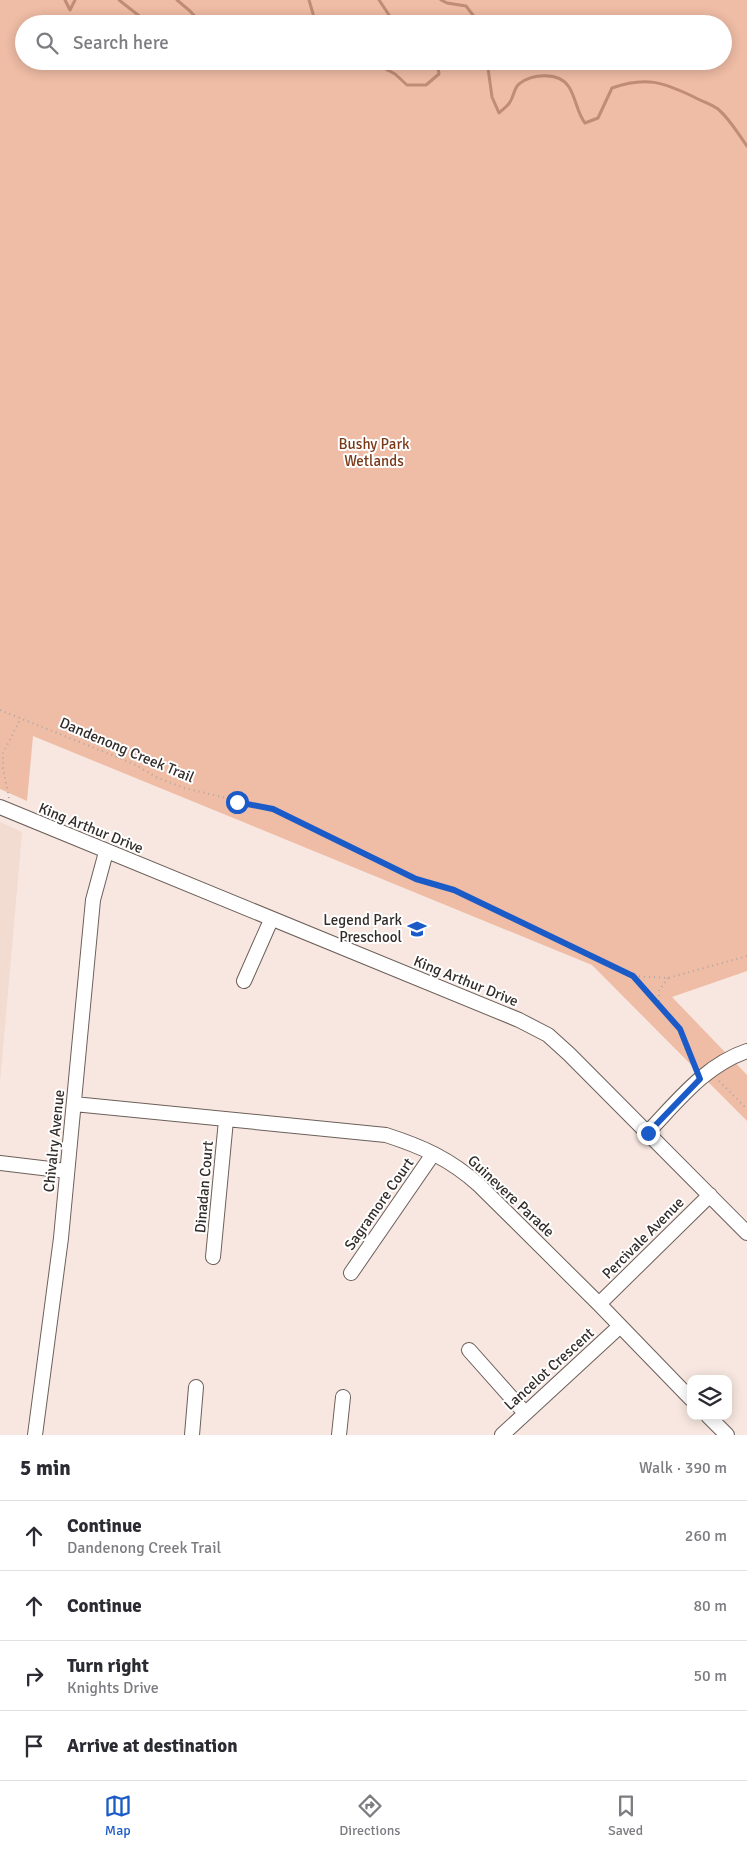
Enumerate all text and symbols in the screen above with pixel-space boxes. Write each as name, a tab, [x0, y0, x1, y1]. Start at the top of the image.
search box	[15, 15, 732, 70]
icon: search	[33, 29, 61, 57]
text: Search here	[73, 31, 169, 55]
park label: Bushy Park Wetlands	[339, 435, 410, 470]
street label: Dandenong Creek Trail	[57, 713, 197, 787]
route start	[226, 791, 249, 814]
street label: King Arthur Drive	[36, 799, 146, 857]
place label: Legend Park Preschool	[323, 911, 402, 946]
school or university icon: Legend Park Preschool	[406, 918, 428, 940]
street label: King Arthur Drive	[411, 952, 521, 1010]
street label: Chivalry Avenue	[40, 1089, 68, 1193]
route end	[637, 1122, 660, 1145]
street label: Dinadan Court	[191, 1140, 217, 1234]
street label: Guinevere Parade	[464, 1151, 558, 1241]
street label: Sagramore Court	[340, 1154, 418, 1254]
street label: Percivale Avenue	[598, 1193, 688, 1283]
street label: Lancelot Crescent	[500, 1324, 598, 1414]
map controls	[687, 1375, 732, 1420]
button: layers	[687, 1375, 732, 1420]
text: 5 min	[20, 1455, 71, 1481]
text: Walk · 390 m	[639, 1458, 727, 1478]
text: Continue	[67, 1514, 142, 1538]
icon: ahead	[20, 1522, 48, 1550]
text: 260 m	[685, 1526, 727, 1546]
text: Dandenong Creek Trail	[67, 1538, 221, 1558]
icon: ahead	[20, 1592, 48, 1620]
text: Continue	[67, 1594, 142, 1618]
text: 80 m	[693, 1596, 727, 1616]
text: Turn right	[67, 1654, 149, 1678]
icon: right	[20, 1662, 48, 1690]
text: 50 m	[693, 1666, 727, 1686]
text: Knights Drive	[67, 1678, 159, 1698]
icon: arrive	[20, 1732, 48, 1760]
text: Arrive at destination	[67, 1734, 238, 1758]
tab: Map	[104, 1792, 132, 1839]
tab: Directions	[339, 1792, 400, 1839]
tab: Saved	[608, 1792, 643, 1839]

